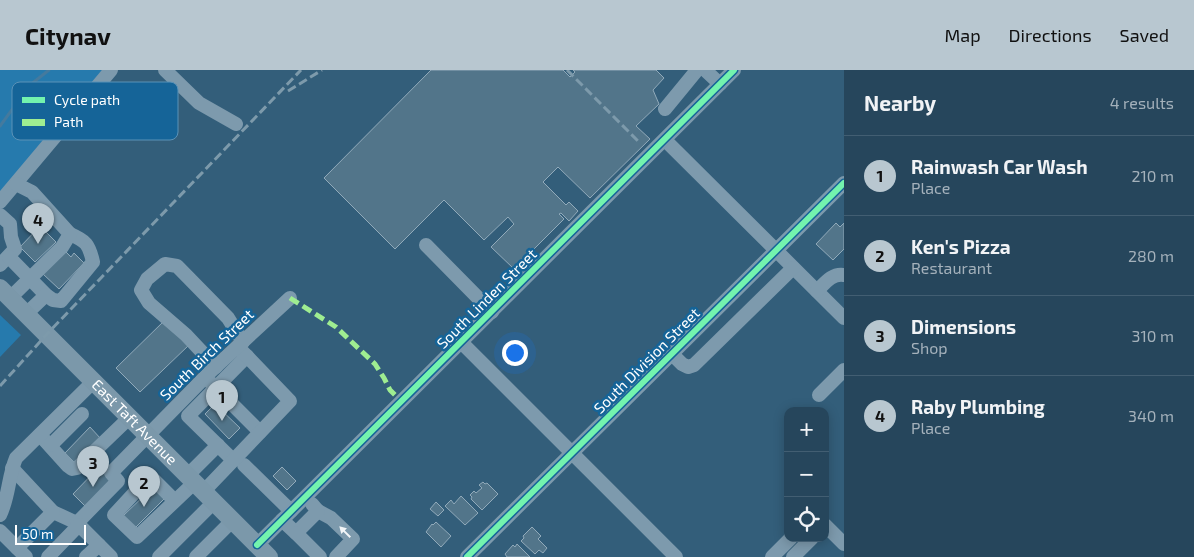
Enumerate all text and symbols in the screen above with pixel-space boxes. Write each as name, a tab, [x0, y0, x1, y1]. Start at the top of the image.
text: Citynav	[25, 21, 111, 50]
text: Map	[944, 24, 981, 46]
text: Directions	[1009, 24, 1092, 46]
text: Saved	[1120, 24, 1169, 46]
legend	[12, 82, 178, 140]
text: Nearby	[864, 90, 936, 115]
text: Cycle path	[54, 91, 120, 108]
text: 4 results	[1110, 93, 1174, 112]
text: Path	[54, 113, 83, 130]
text: Rainwash Car Wash	[911, 155, 1088, 178]
text: 1	[877, 166, 883, 185]
text: 210 m	[1131, 166, 1174, 185]
text: Place	[911, 178, 950, 197]
pin: 4	[22, 203, 54, 244]
text: Ken's Pizza	[911, 235, 1011, 258]
street label: South Linden Street	[433, 244, 540, 352]
text: 2	[875, 246, 885, 265]
text: 280 m	[1128, 246, 1174, 265]
text: Restaurant	[911, 258, 992, 277]
street label: South Division Street	[590, 303, 703, 417]
street label: South Birch Street	[156, 305, 257, 404]
text: Dimensions	[911, 315, 1016, 338]
text: 3	[875, 326, 885, 345]
text: 310 m	[1132, 326, 1174, 345]
text: Shop	[911, 338, 948, 357]
your location	[502, 340, 528, 366]
street label: East Taft Avenue	[89, 375, 181, 468]
pin: 1	[206, 380, 238, 421]
text: Raby Plumbing	[911, 395, 1045, 418]
text: 4	[875, 406, 885, 425]
text: 340 m	[1128, 406, 1174, 425]
map controls	[784, 407, 829, 542]
button: +	[784, 407, 829, 452]
text: Place	[911, 418, 950, 437]
pin: 3	[77, 446, 109, 487]
button: −	[784, 452, 829, 497]
pin: 2	[128, 466, 160, 507]
button: locate	[784, 497, 829, 542]
scale bar	[15, 522, 86, 545]
text: 50 m	[22, 525, 53, 542]
one-way arrow	[339, 526, 351, 538]

